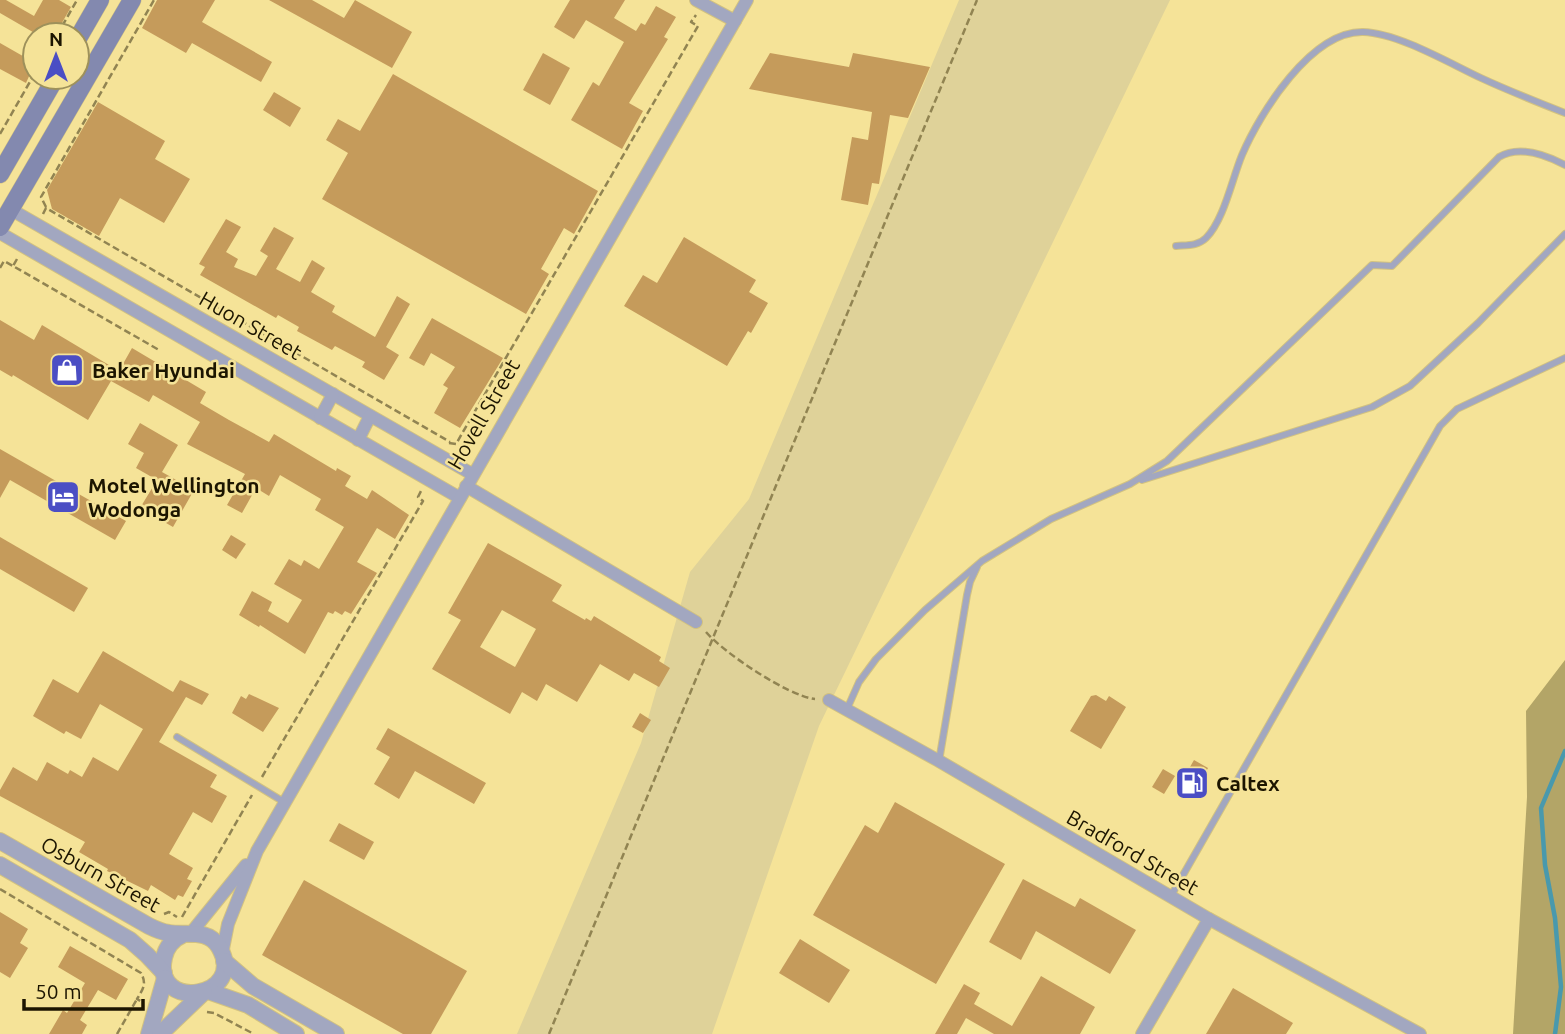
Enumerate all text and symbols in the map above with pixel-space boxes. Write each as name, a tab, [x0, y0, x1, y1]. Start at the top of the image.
north arrow	[21, 21, 91, 91]
text: N	[49, 28, 63, 50]
street label: Huon Street	[195, 286, 307, 364]
shop icon: Baker Hyundai	[48, 351, 86, 389]
street label: Hovell Street	[442, 355, 524, 473]
place label: Baker Hyundai	[92, 358, 235, 382]
place label: Motel Wellington Wodonga	[88, 473, 260, 521]
hotel icon: Motel Wellington Wodonga	[44, 478, 82, 516]
fuel station icon: Caltex	[1173, 764, 1211, 802]
place label: Caltex	[1216, 771, 1280, 795]
street label: Bradford Street	[1063, 805, 1203, 899]
street label: Osburn Street	[37, 831, 165, 917]
scale bar	[24, 968, 144, 1012]
text: 50 m	[35, 979, 82, 1003]

